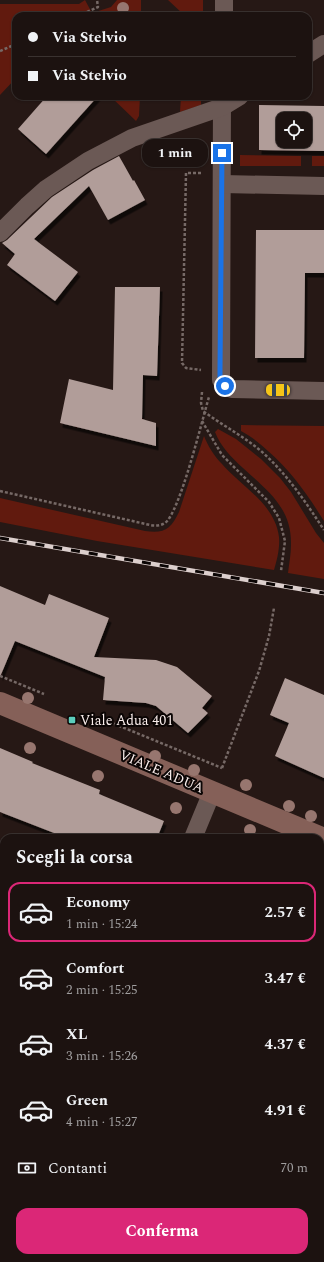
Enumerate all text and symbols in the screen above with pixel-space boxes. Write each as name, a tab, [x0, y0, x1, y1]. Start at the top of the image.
text: Via Stelvio	[52, 26, 127, 49]
text: Via Stelvio	[52, 64, 127, 87]
map controls	[276, 112, 312, 148]
button: locate	[276, 112, 312, 148]
callout: 1 min	[142, 139, 208, 167]
text: 1 min	[158, 143, 192, 163]
route end	[213, 144, 231, 162]
route start	[216, 377, 234, 395]
car	[266, 384, 290, 396]
place label: Viale Adua 401	[80, 710, 173, 731]
marker: Viale Adua 401	[67, 715, 77, 725]
street label: VIALE ADUA	[116, 744, 208, 799]
text: Scegli la corsa	[16, 844, 133, 871]
text: Economy	[66, 891, 130, 914]
icon: car	[18, 894, 54, 930]
text: 2.57 €	[265, 901, 306, 924]
text: 1 min · 15:24	[66, 914, 138, 934]
text: Comfort	[66, 957, 124, 980]
icon: car	[18, 960, 54, 996]
text: 3.47 €	[265, 967, 306, 990]
text: 2 min · 15:25	[66, 980, 138, 1000]
text: XL	[66, 1023, 87, 1046]
icon: car	[18, 1026, 54, 1062]
text: 4.37 €	[265, 1033, 306, 1056]
text: 3 min · 15:26	[66, 1046, 138, 1066]
text: Green	[66, 1089, 108, 1112]
icon: car	[18, 1092, 54, 1128]
text: 4.91 €	[265, 1099, 306, 1122]
text: 4 min · 15:27	[66, 1112, 138, 1132]
icon: cash	[16, 1157, 38, 1179]
text: Contanti	[48, 1157, 107, 1180]
text: 70 m	[281, 1158, 308, 1178]
button: Conferma	[16, 1208, 308, 1254]

